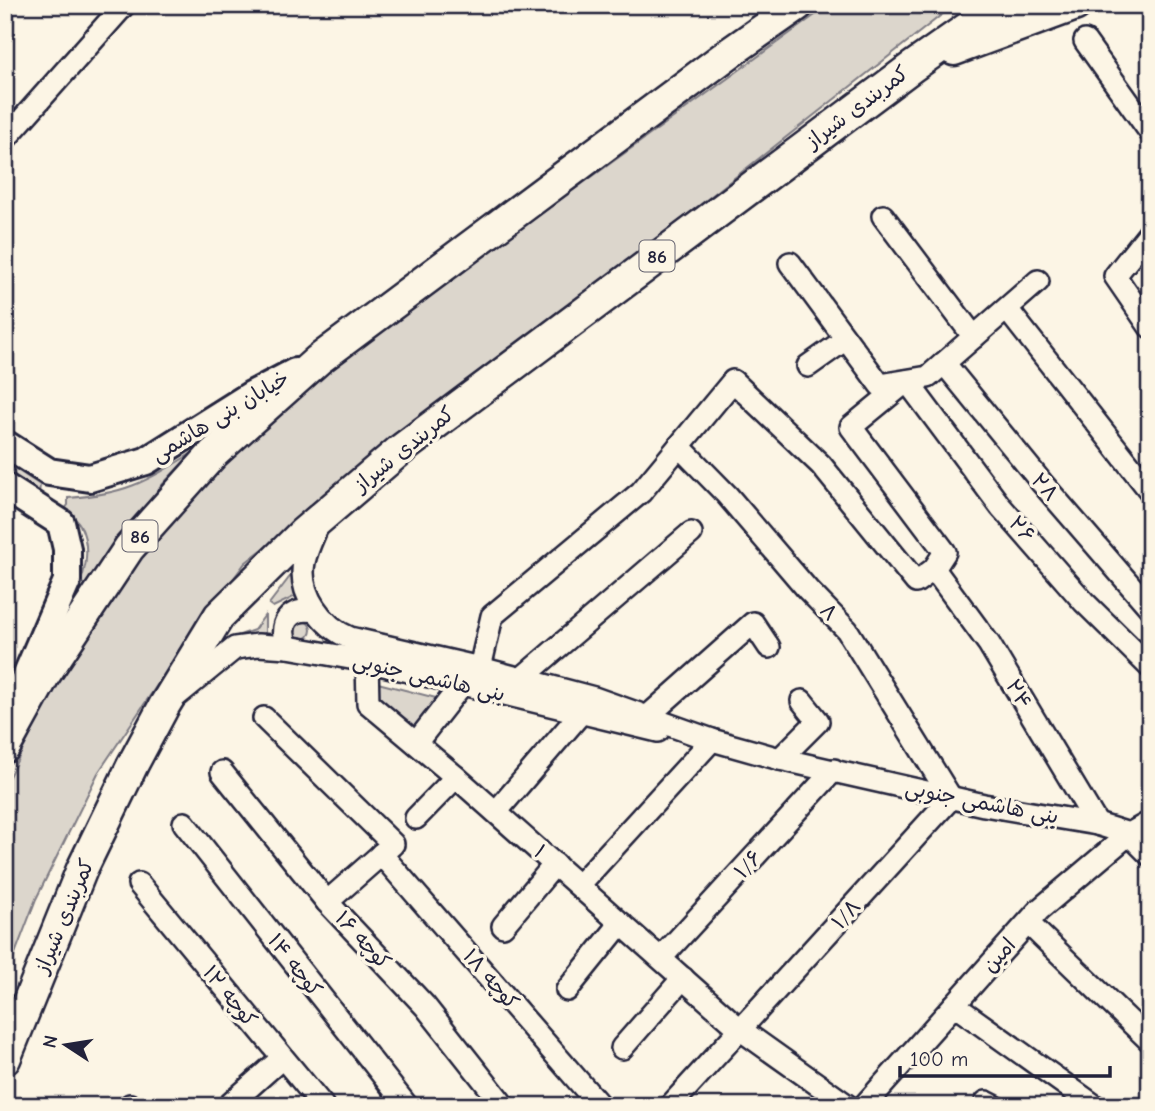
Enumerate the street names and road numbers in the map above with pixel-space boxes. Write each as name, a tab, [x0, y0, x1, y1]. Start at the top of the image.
street label: کمربندی شیراز	[800, 61, 913, 155]
road number: 86	[640, 240, 674, 272]
street label: خیابان بنی هاشمی	[147, 366, 294, 468]
street label: کمربندی شیراز	[348, 401, 460, 499]
street label: ۲۸	[1027, 468, 1063, 506]
street label: ۲۶	[1004, 511, 1040, 547]
road number: 86	[122, 520, 158, 552]
street label: ۸	[815, 598, 843, 626]
street label: بنی هاشمی جنوبی	[350, 648, 507, 708]
street label: ۲۴	[1001, 675, 1037, 713]
street label: بنی هاشمی جنوبی	[903, 775, 1061, 831]
street label: ۱	[529, 840, 551, 862]
street label: ۱/۶	[729, 845, 767, 883]
street label: کمربندی شیراز	[28, 855, 100, 979]
street label: ۱/۸	[827, 894, 865, 934]
street label: کوچه ۱۶	[330, 906, 396, 975]
street label: کوچه ۱۴	[262, 929, 327, 1002]
street label: امین	[977, 933, 1021, 977]
street label: کوچه ۱۸	[458, 944, 524, 1015]
street label: کوچه ۱۲	[197, 961, 262, 1032]

